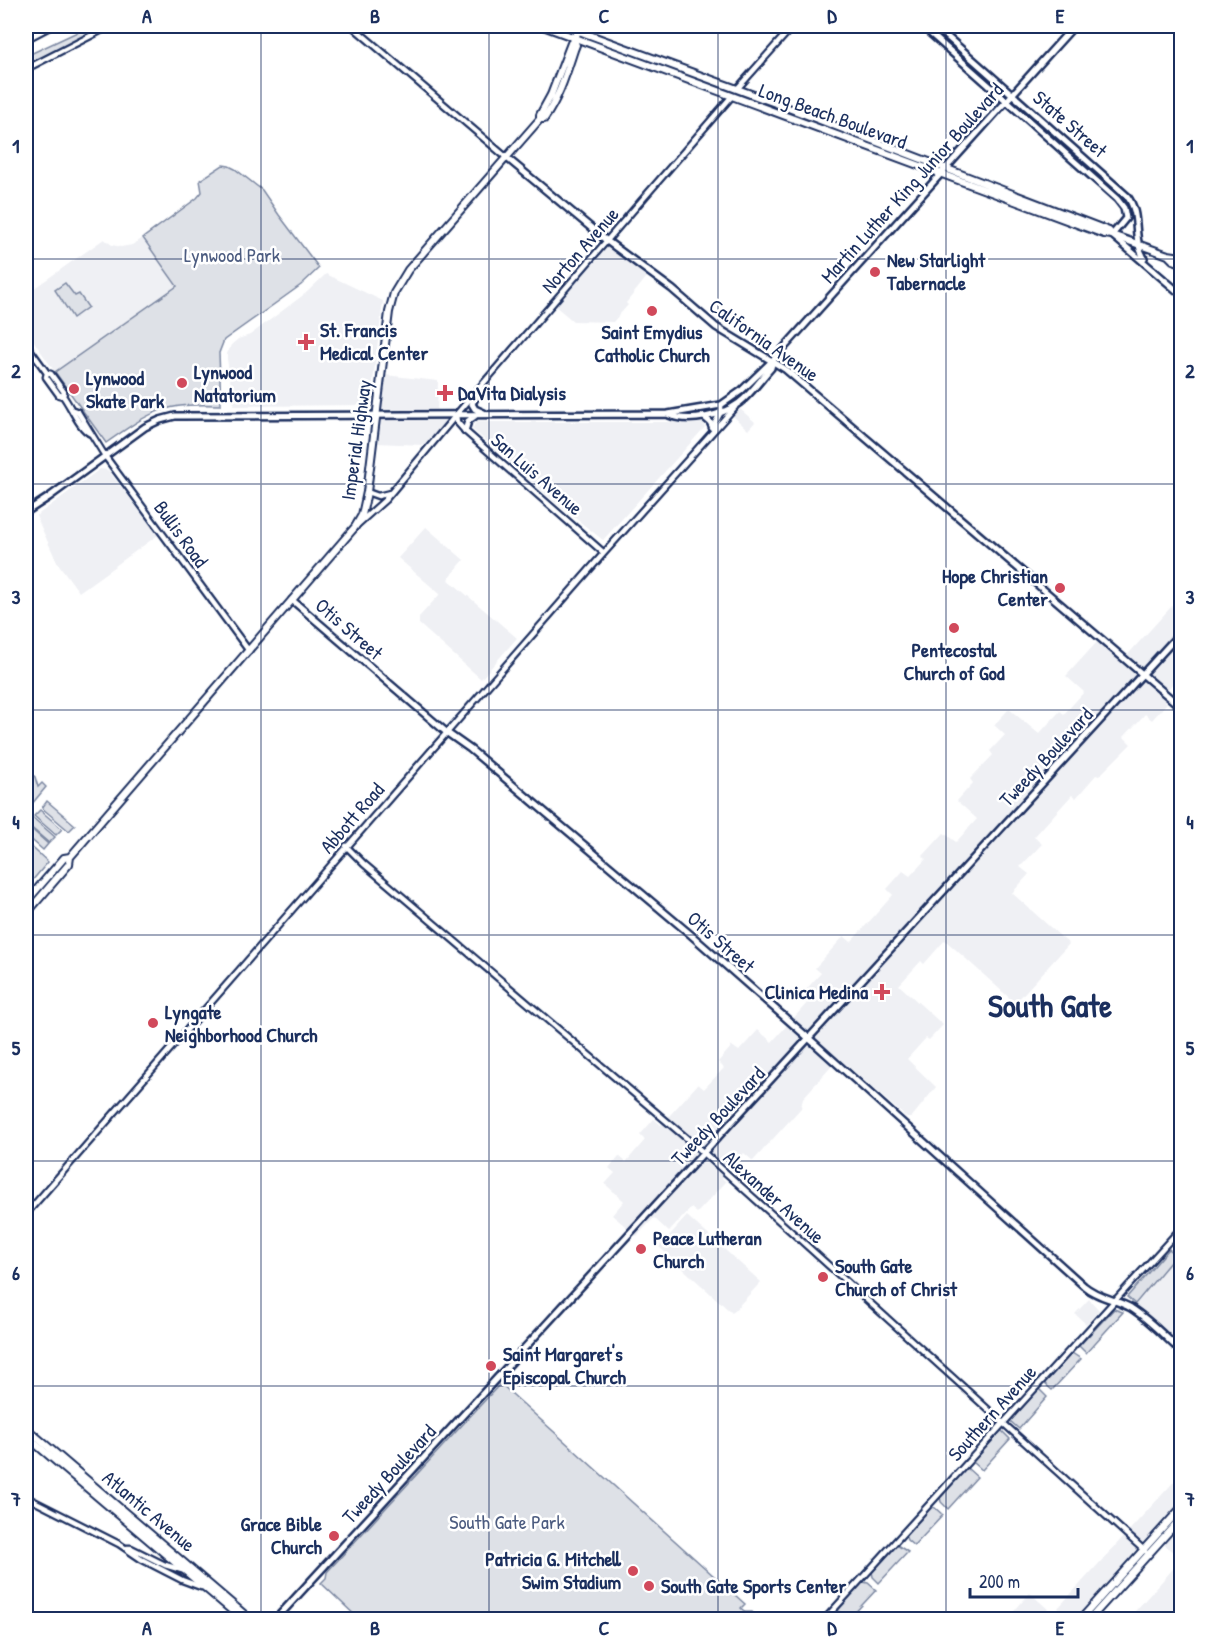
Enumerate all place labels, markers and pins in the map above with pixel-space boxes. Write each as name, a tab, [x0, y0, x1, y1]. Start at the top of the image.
place label: New Starlight Tabernacle	[886, 246, 986, 296]
marker: New Starlight Tabernacle	[868, 265, 882, 279]
marker: Saint Emydius Catholic Church	[645, 304, 659, 318]
place label: St. Francis Medical Center	[320, 316, 428, 366]
place label: Saint Emydius Catholic Church	[594, 318, 710, 368]
marker: St. Francis Medical Center	[297, 333, 315, 351]
place label: Lynwood Natatorium	[194, 358, 276, 408]
place label: Lynwood Skate Park	[86, 364, 165, 414]
marker: Lynwood Natatorium	[175, 376, 189, 390]
place label: DaVita Dialysis	[458, 379, 566, 407]
marker: Lynwood Skate Park	[67, 382, 81, 396]
marker: DaVita Dialysis	[436, 384, 454, 402]
place label: Hope Christian Center	[942, 562, 1048, 612]
marker: Hope Christian Center	[1053, 581, 1067, 595]
marker: Pentecostal Church of God	[947, 621, 961, 635]
place label: Pentecostal Church of God	[903, 636, 1005, 686]
place label: Clinica Medina	[765, 978, 868, 1005]
marker: Clinica Medina	[873, 983, 891, 1001]
place label: Lyngate Neighborhood Church	[165, 998, 318, 1049]
marker: Lyngate Neighborhood Church	[146, 1016, 160, 1030]
place label: Peace Lutheran Church	[653, 1224, 762, 1274]
marker: Peace Lutheran Church	[634, 1242, 648, 1256]
place label: South Gate Church of Christ	[835, 1252, 958, 1302]
marker: South Gate Church of Christ	[816, 1270, 830, 1284]
place label: Saint Margaret's Episcopal Church	[503, 1340, 627, 1391]
marker: Saint Margaret's Episcopal Church	[484, 1359, 498, 1373]
place label: Grace Bible Church	[240, 1510, 323, 1560]
marker: Grace Bible Church	[327, 1529, 341, 1543]
place label: Patricia G. Mitchell Swim Stadium	[485, 1545, 622, 1595]
marker: Patricia G. Mitchell Swim Stadium	[626, 1564, 640, 1578]
place label: South Gate Sports Center	[661, 1572, 846, 1600]
marker: South Gate Sports Center	[642, 1579, 656, 1593]

